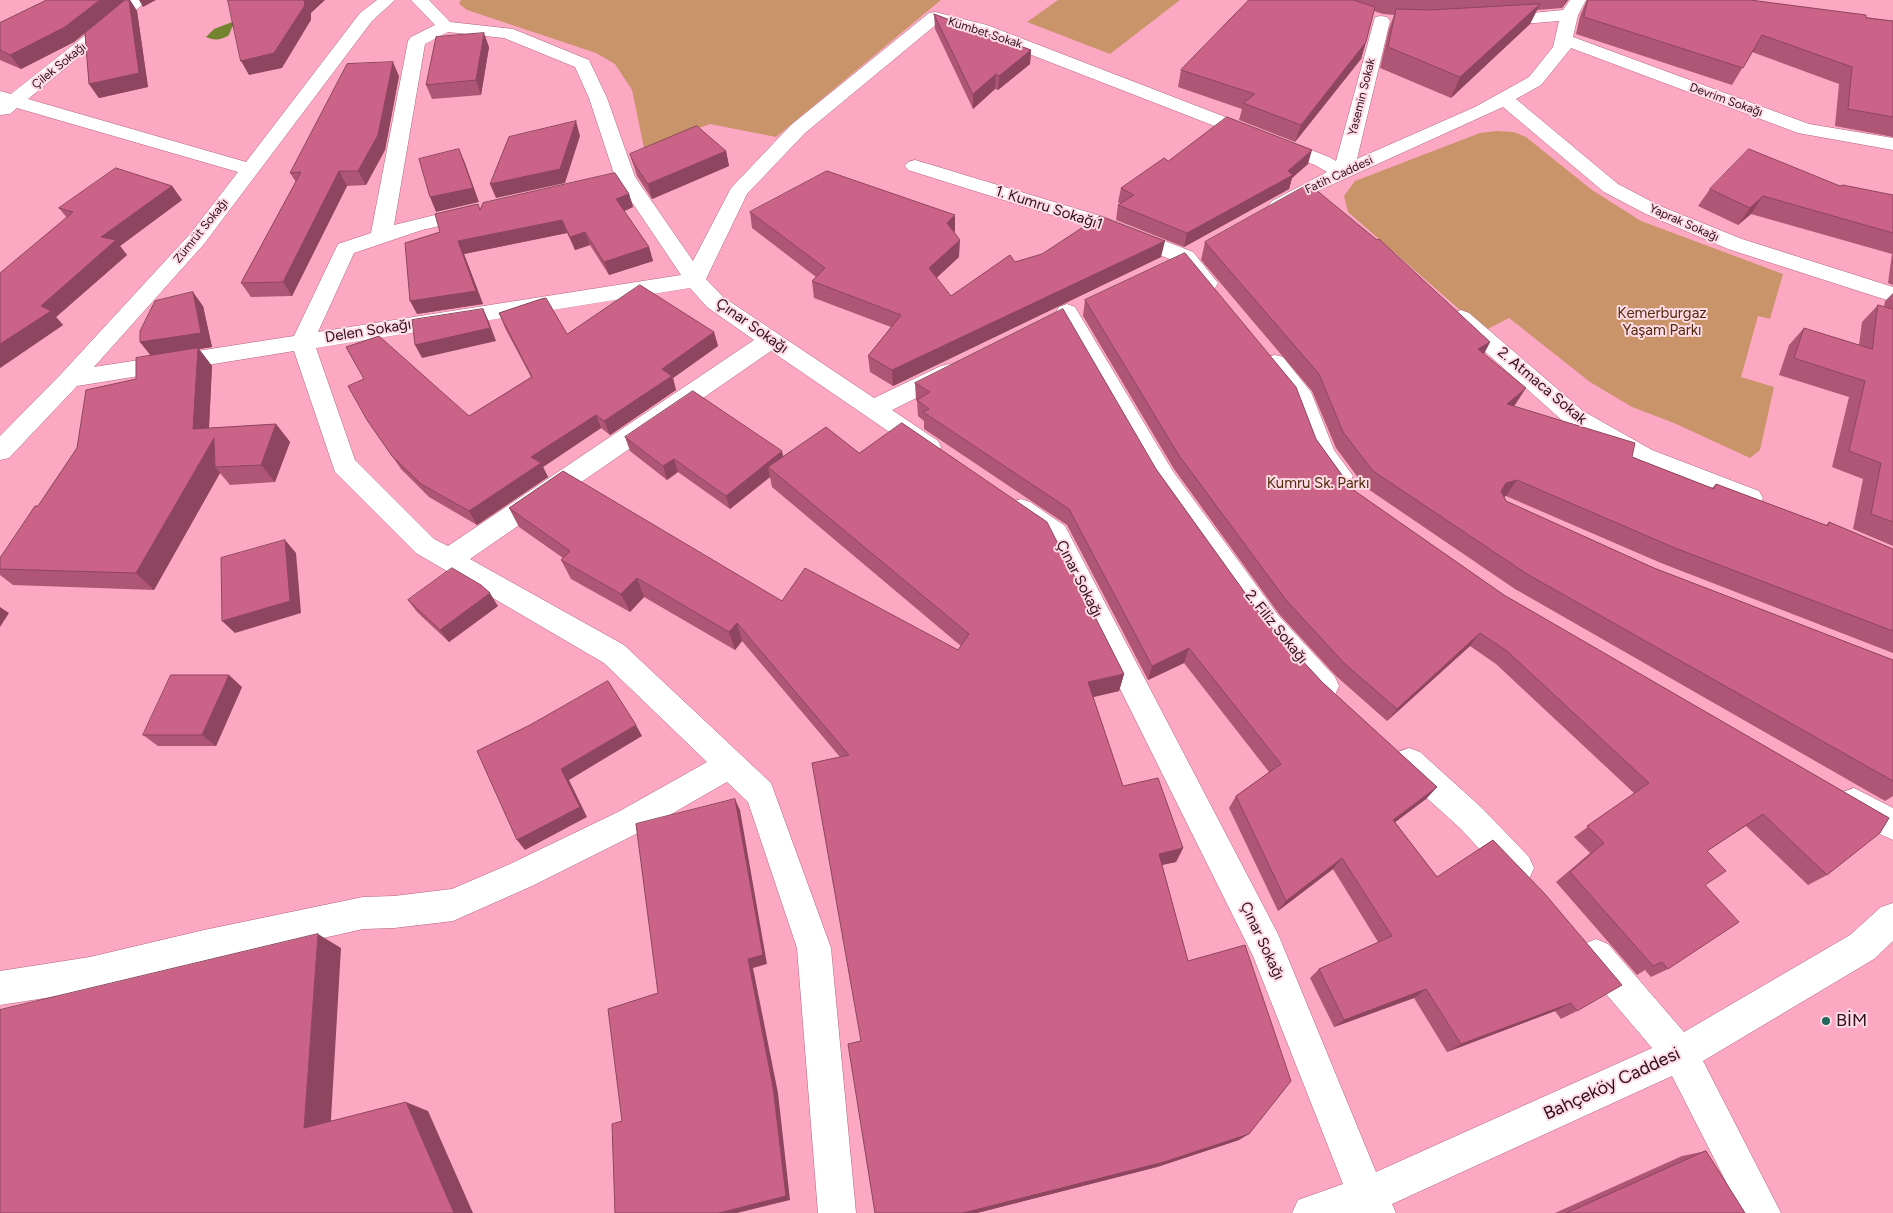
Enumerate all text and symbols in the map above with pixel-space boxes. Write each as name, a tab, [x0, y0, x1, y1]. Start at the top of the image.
street label: Kümbet Sokak	[946, 14, 1024, 52]
street label: Çilek Sokağı	[29, 40, 89, 92]
street label: Yasemin Sokak	[1345, 57, 1379, 137]
street label: Devrim Sokağı	[1687, 80, 1765, 120]
street label: Fatih Caddesi	[1303, 153, 1375, 197]
street label: 1. Kumru Sokağı1	[993, 182, 1105, 234]
street label: Zümrüt Sokağı	[171, 196, 231, 266]
street label: Yaprak Sokağı	[1647, 201, 1721, 245]
street label: Çınar Sokağı	[712, 295, 792, 357]
park label: Kemerburgaz Yaşam Parkı	[1617, 305, 1707, 340]
street label: Delen Sokağı	[324, 315, 412, 347]
street label: 2. Atmaca Sokak	[1494, 343, 1590, 429]
park label: Kumru Sk. Parkı	[1267, 475, 1369, 493]
street label: Çınar Sokağı	[1052, 537, 1106, 621]
street label: 2. Filiz Sokağı	[1241, 587, 1311, 667]
street label: Çınar Sokağı	[1236, 899, 1288, 983]
place label: BİM	[1836, 1010, 1867, 1032]
marker: BİM	[1820, 1015, 1832, 1027]
street label: Bahçeköy Caddesi	[1540, 1043, 1684, 1125]

